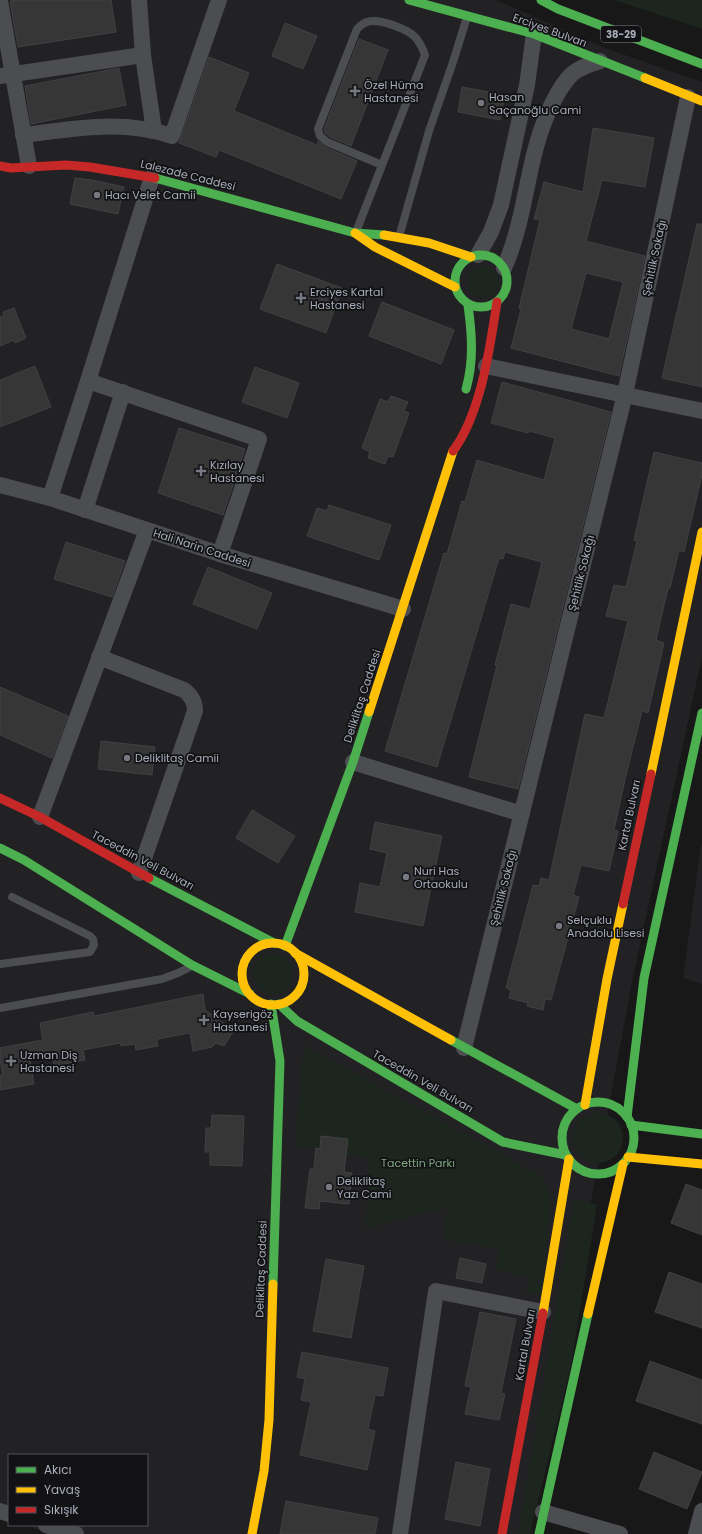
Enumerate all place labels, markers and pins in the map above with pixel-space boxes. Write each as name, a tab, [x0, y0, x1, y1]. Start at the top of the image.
place label: Özel Hüma Hastanesi	[364, 77, 424, 106]
marker: Özel Hüma Hastanesi	[349, 85, 361, 97]
place label: Hasan Saçanoğlu Cami	[489, 89, 581, 118]
marker: Hasan Saçanoğlu Cami	[476, 98, 486, 108]
place label: Hacı Velet Camii	[105, 187, 196, 203]
marker: Hacı Velet Camii	[92, 190, 102, 200]
place label: Erciyes Kartal Hastanesi	[310, 284, 383, 313]
marker: Erciyes Kartal Hastanesi	[295, 292, 307, 304]
place label: Kızılay Hastanesi	[210, 457, 265, 486]
marker: Kızılay Hastanesi	[195, 465, 207, 477]
place label: Deliklitaş Camii	[135, 750, 219, 766]
marker: Deliklitaş Camii	[122, 753, 132, 763]
place label: Nuri Has Ortaokulu	[414, 863, 468, 892]
marker: Nuri Has Ortaokulu	[401, 872, 411, 882]
place label: Selçuklu Anadolu Lisesi	[567, 912, 645, 941]
marker: Selçuklu Anadolu Lisesi	[554, 921, 564, 931]
place label: Kayserigöz Hastanesi	[213, 1006, 272, 1035]
marker: Kayserigöz Hastanesi	[198, 1014, 210, 1026]
place label: Uzman Diş Hastanesi	[20, 1047, 78, 1076]
marker: Uzman Diş Hastanesi	[5, 1055, 17, 1067]
place label: Deliklitaş Yazı Cami	[337, 1173, 392, 1202]
marker: Deliklitaş Yazı Cami	[324, 1182, 334, 1192]

